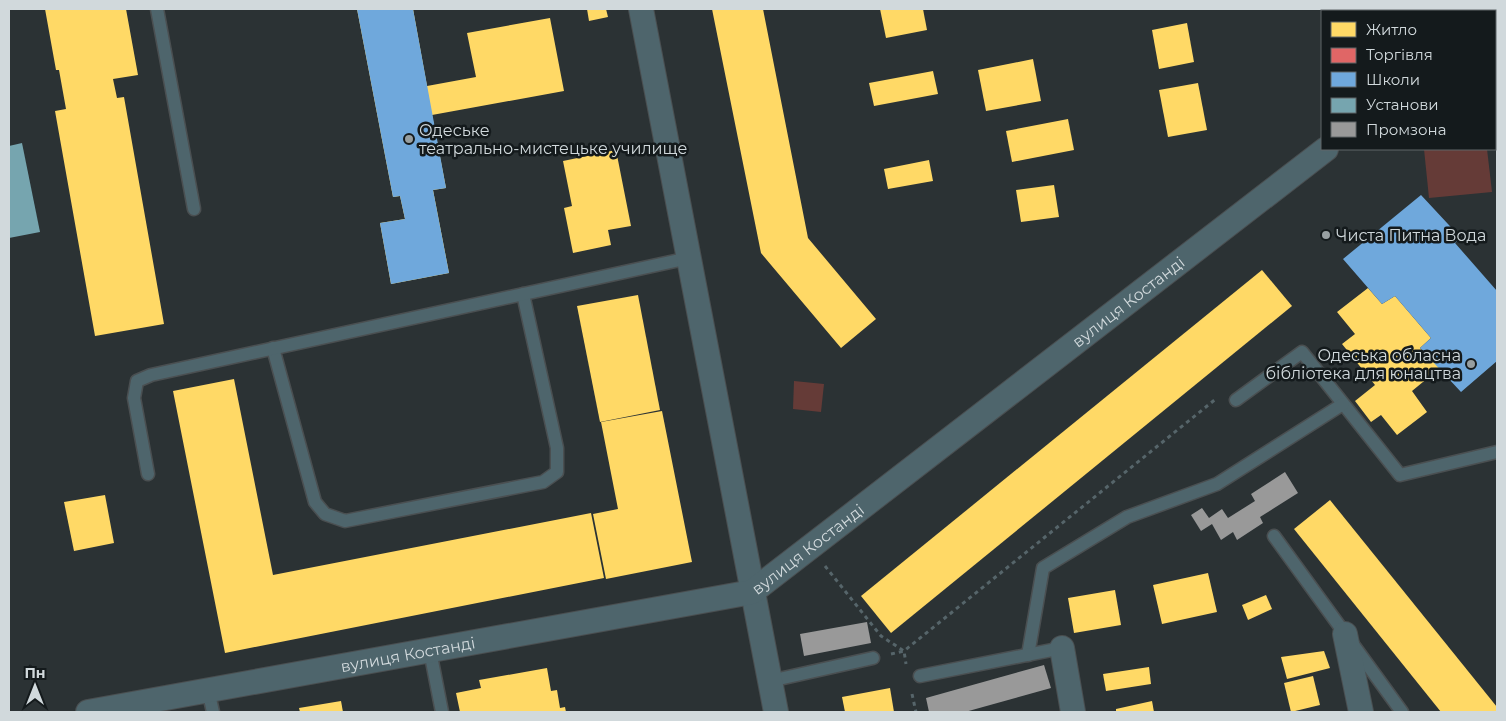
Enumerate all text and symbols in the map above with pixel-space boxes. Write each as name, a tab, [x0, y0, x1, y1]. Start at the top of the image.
legend	[1321, 10, 1496, 150]
text: Житло	[1366, 20, 1417, 39]
text: Торгівля	[1366, 45, 1433, 64]
text: Школи	[1366, 70, 1420, 89]
text: Установи	[1366, 95, 1439, 114]
text: Промзона	[1366, 120, 1446, 139]
place label: Одеське театрально-мистецьке училище	[419, 121, 687, 158]
marker: Одеське театрально-мистецьке училище	[403, 133, 415, 145]
place label: Чиста Питна Вода	[1336, 226, 1486, 245]
marker: Чиста Питна Вода	[1320, 229, 1332, 241]
street label: вулиця Костанді	[1068, 252, 1188, 351]
place label: Одеська обласна бібліотека для юнацтва	[1266, 346, 1461, 383]
marker: Одеська обласна бібліотека для юнацтва	[1465, 358, 1477, 370]
street label: вулиця Костанді	[748, 500, 867, 598]
street label: вулиця Костанді	[339, 633, 477, 676]
north arrow	[10, 661, 60, 711]
text: Пн	[24, 664, 46, 682]

